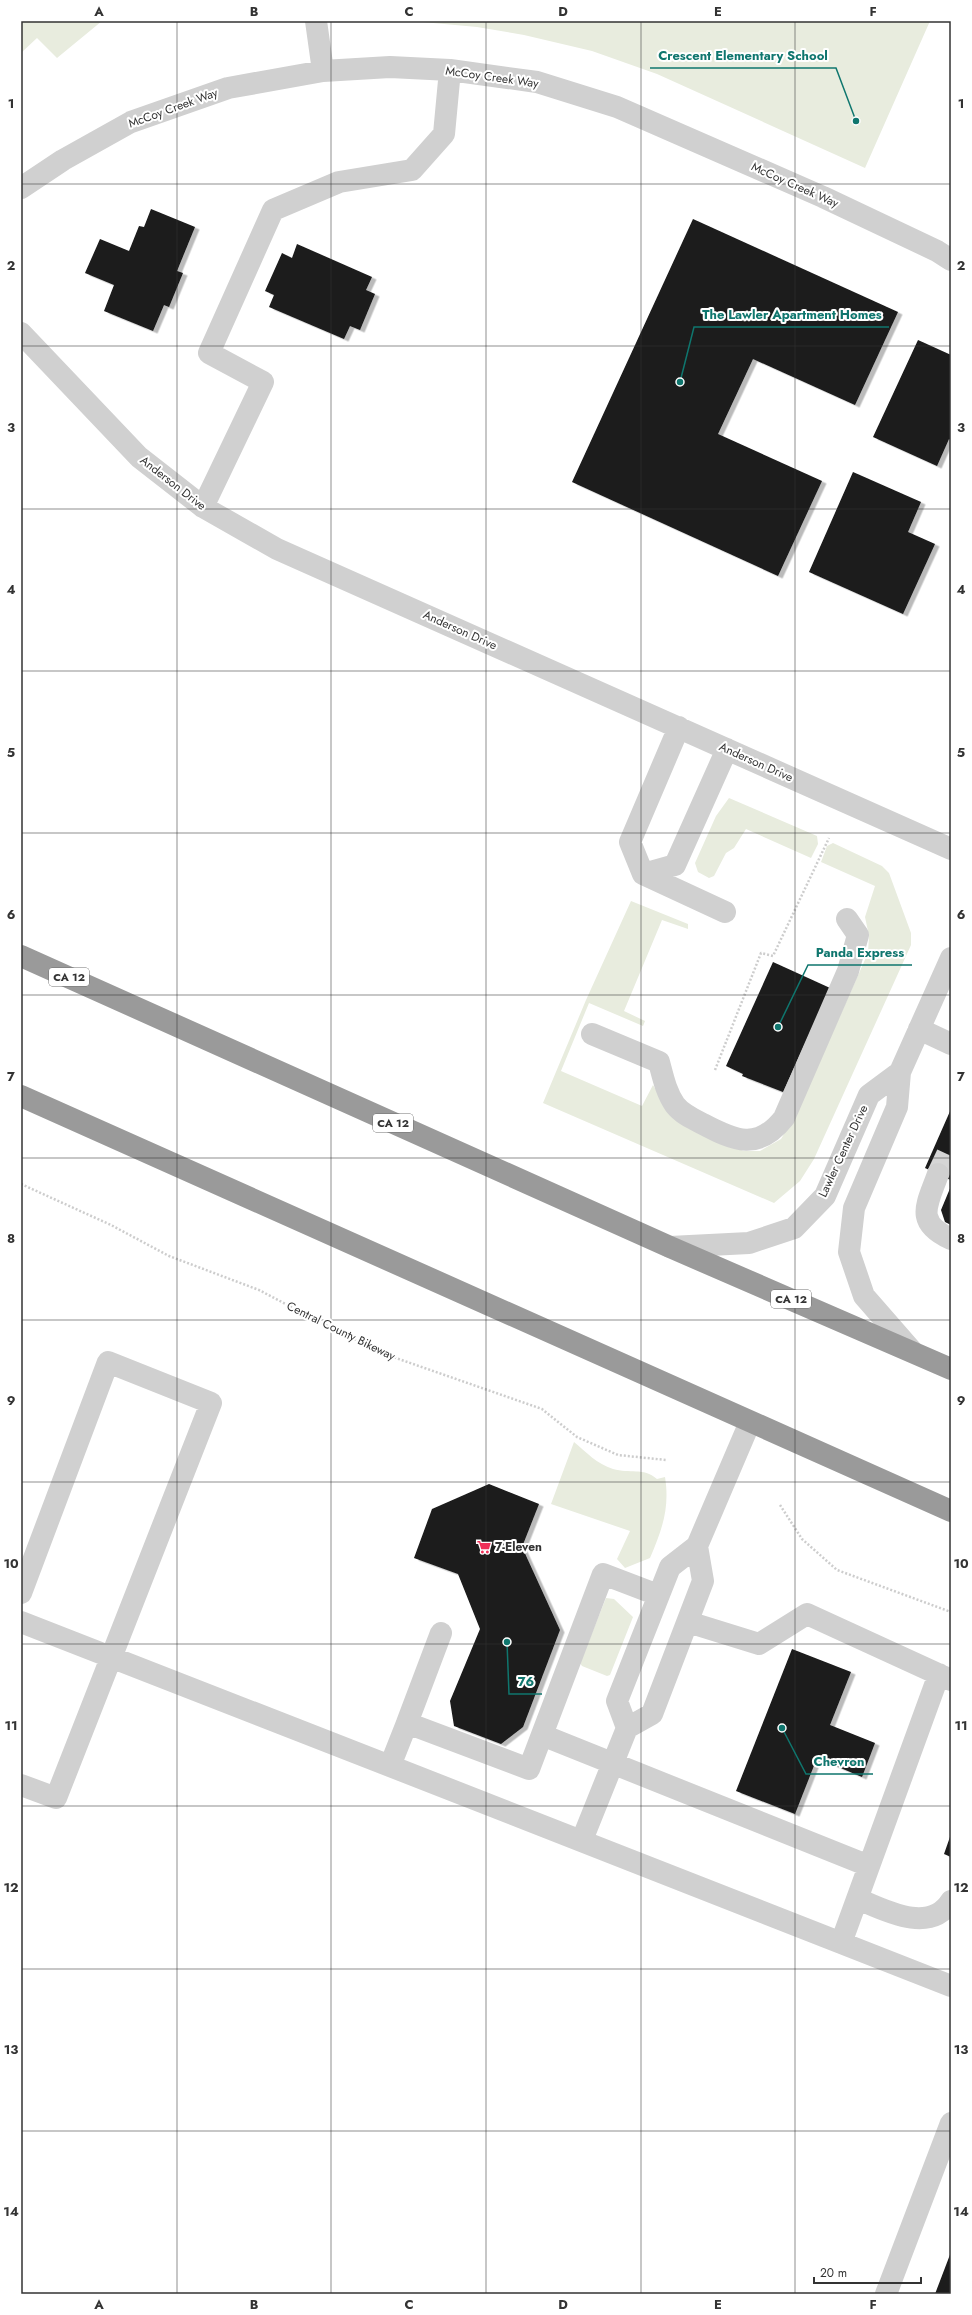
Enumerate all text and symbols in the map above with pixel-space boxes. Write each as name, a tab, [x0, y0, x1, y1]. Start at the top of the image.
text: A	[93, 2, 104, 21]
text: B	[250, 2, 259, 21]
text: C	[404, 2, 414, 21]
text: D	[558, 2, 568, 21]
text: E	[714, 2, 722, 21]
text: F	[869, 2, 877, 21]
callout: Crescent Elementary School	[650, 43, 836, 68]
text: Crescent Elementary School	[658, 46, 828, 65]
street label: McCoy Creek Way	[444, 62, 541, 93]
street label: McCoy Creek Way	[126, 83, 221, 133]
text: 1	[8, 94, 14, 113]
text: 1	[958, 94, 964, 113]
street label: McCoy Creek Way	[748, 158, 842, 213]
text: 2	[7, 256, 15, 275]
text: 2	[957, 256, 965, 275]
callout: The Lawler Apartment Homes	[694, 302, 889, 327]
text: The Lawler Apartment Homes	[702, 305, 882, 324]
text: 3	[7, 418, 15, 437]
text: 3	[957, 418, 965, 437]
street label: Anderson Drive	[136, 451, 210, 515]
text: 4	[6, 580, 16, 599]
text: 4	[956, 580, 966, 599]
street label: Anderson Drive	[420, 606, 500, 654]
street label: Anderson Drive	[716, 738, 796, 786]
text: 5	[7, 743, 15, 762]
text: 5	[957, 743, 965, 762]
text: 6	[7, 905, 16, 924]
text: 6	[957, 905, 966, 924]
callout: Panda Express	[808, 940, 912, 965]
text: Panda Express	[816, 943, 904, 962]
road number: CA 12	[49, 968, 89, 986]
text: 7	[7, 1067, 15, 1086]
text: 7	[957, 1067, 965, 1086]
street label: Lawler Center Drive	[814, 1102, 872, 1200]
road number: CA 12	[373, 1114, 413, 1132]
text: 8	[7, 1229, 15, 1248]
text: 8	[957, 1229, 965, 1248]
road number: CA 12	[771, 1290, 811, 1308]
street label: Central County Bikeway	[284, 1297, 399, 1365]
text: 9	[7, 1391, 16, 1410]
text: 9	[957, 1391, 966, 1410]
place label: 7-Eleven	[495, 1538, 542, 1556]
supermarket icon: 7-Eleven	[476, 1539, 492, 1555]
text: 10	[3, 1554, 19, 1573]
text: 10	[953, 1554, 969, 1573]
callout: 76	[509, 1669, 542, 1694]
text: 76	[518, 1672, 535, 1691]
text: 11	[4, 1716, 18, 1735]
text: 11	[954, 1716, 968, 1735]
callout: Chevron	[806, 1749, 873, 1774]
text: Chevron	[814, 1752, 864, 1771]
text: 12	[3, 1878, 19, 1897]
text: 12	[953, 1878, 969, 1897]
text: 13	[4, 2040, 18, 2059]
text: 13	[954, 2040, 968, 2059]
text: 14	[3, 2202, 19, 2221]
text: 14	[953, 2202, 969, 2221]
scale bar	[814, 2259, 921, 2285]
text: 20 m	[820, 2264, 847, 2282]
text: A	[93, 2295, 104, 2314]
text: B	[250, 2295, 259, 2314]
text: C	[404, 2295, 414, 2314]
text: D	[558, 2295, 568, 2314]
text: E	[714, 2295, 722, 2314]
text: F	[869, 2295, 877, 2314]

